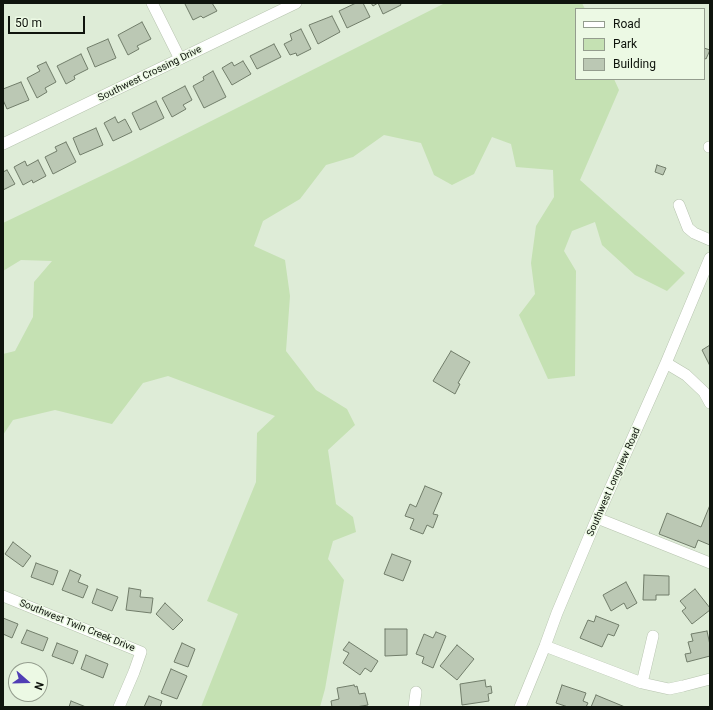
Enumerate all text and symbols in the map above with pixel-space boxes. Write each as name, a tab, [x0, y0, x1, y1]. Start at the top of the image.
scale bar	[10, 8, 87, 34]
legend	[575, 8, 705, 80]
text: 50 m	[15, 16, 42, 30]
text: Road	[613, 17, 641, 31]
text: Park	[613, 37, 637, 51]
street label: Southwest Crossing Drive	[96, 44, 204, 104]
text: Building	[613, 57, 656, 71]
street label: Southwest Longview Road	[585, 426, 643, 538]
street label: Southwest Twin Creek Drive	[17, 597, 137, 655]
north arrow	[8, 662, 48, 702]
text: N	[31, 680, 46, 692]

